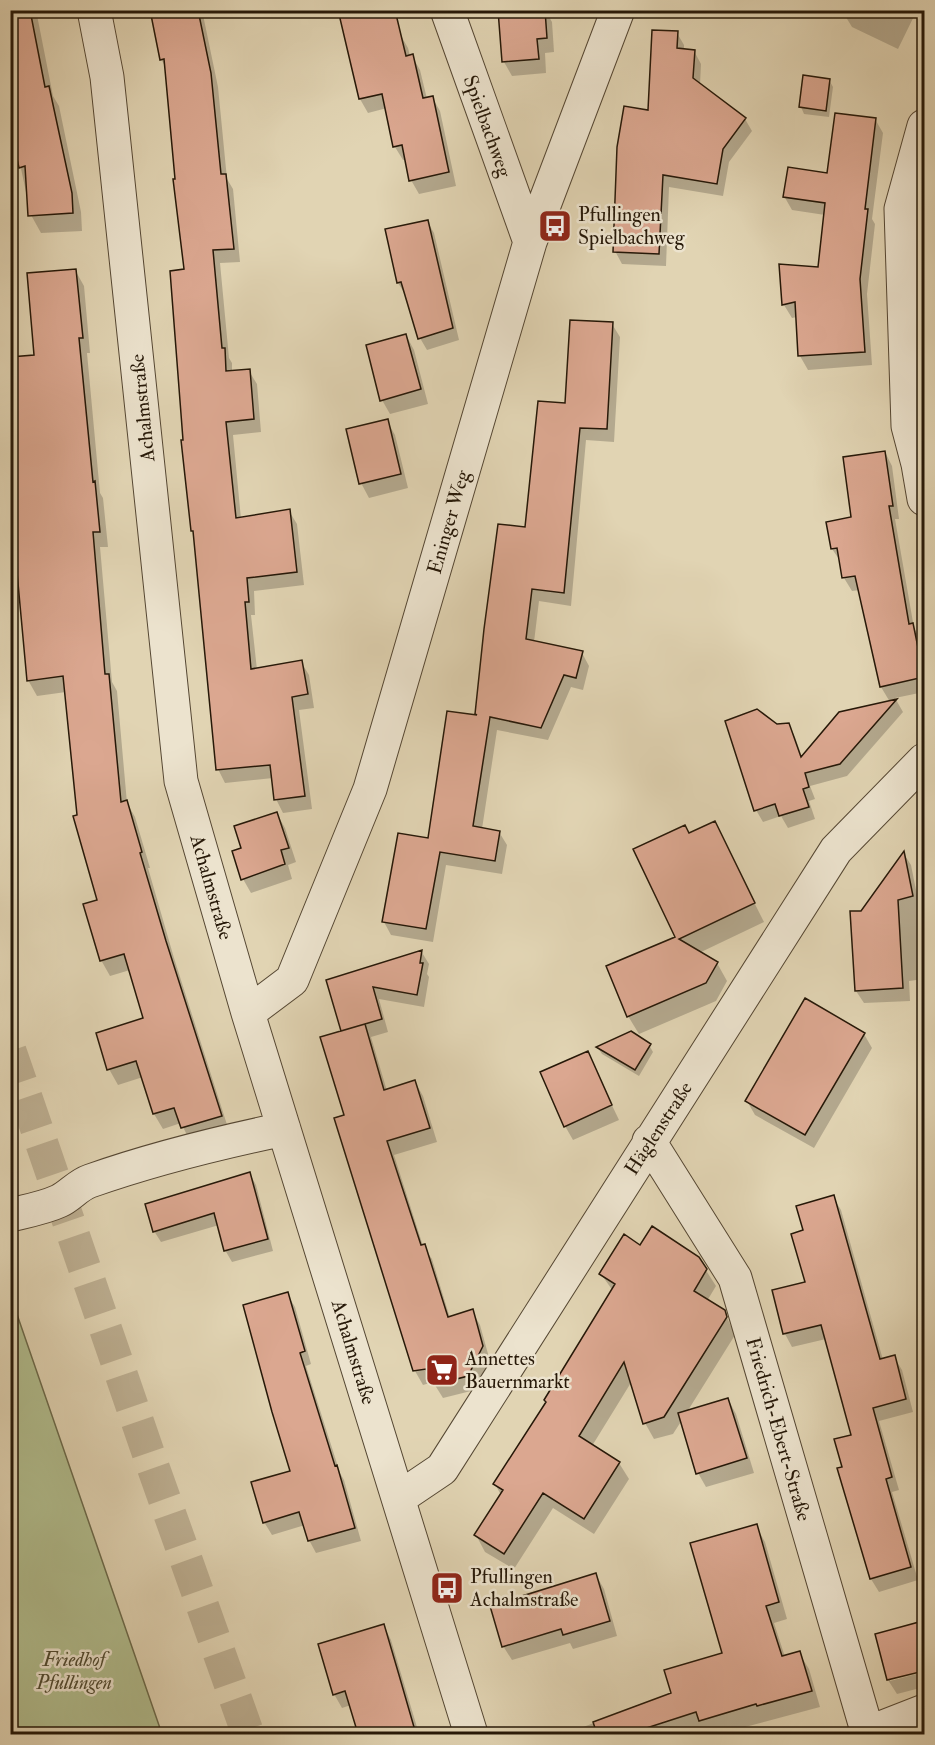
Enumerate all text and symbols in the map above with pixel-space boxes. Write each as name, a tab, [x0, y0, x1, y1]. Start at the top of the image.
street label: Spielbachweg	[457, 72, 518, 182]
place label: Pfullingen Spielbachweg	[578, 202, 686, 251]
bus stop icon: Pfullingen Spielbachweg	[537, 208, 573, 244]
street label: Achalmstraße	[124, 353, 161, 464]
street label: Eninger Weg	[422, 466, 476, 577]
street label: Achalmstraße	[184, 831, 238, 943]
street label: Häglenstraße	[619, 1077, 698, 1180]
street label: Achalmstraße	[325, 1296, 381, 1408]
street label: Friedrich-Ebert-Straße	[740, 1334, 817, 1524]
place label: Annettes Bauernmarkt	[464, 1346, 570, 1394]
supermarket icon: Annettes Bauernmarkt	[424, 1352, 460, 1388]
place label: Pfullingen Achalmstraße	[469, 1564, 578, 1612]
bus stop icon: Pfullingen Achalmstraße	[429, 1570, 465, 1606]
park label: Friedhof Pfullingen	[35, 1647, 112, 1695]

